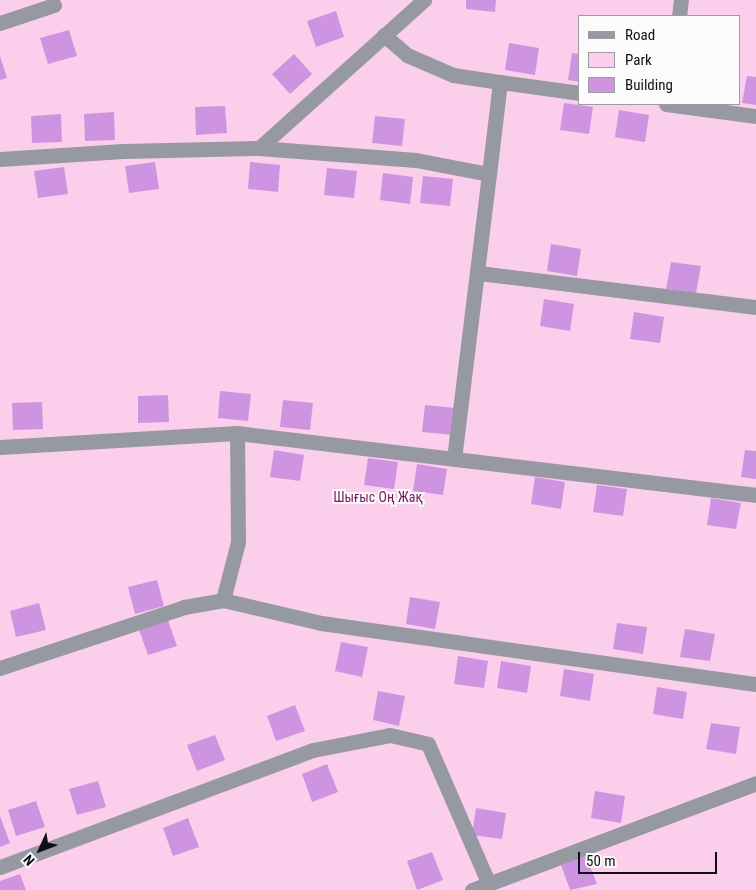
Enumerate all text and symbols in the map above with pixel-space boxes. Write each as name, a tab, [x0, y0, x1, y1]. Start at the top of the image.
legend	[578, 15, 741, 105]
text: Road	[625, 26, 655, 44]
text: Park	[625, 51, 652, 69]
text: Building	[625, 76, 673, 94]
park label: Шығыс Оң Жақ	[333, 489, 423, 505]
north arrow	[15, 825, 65, 875]
scale bar	[581, 842, 720, 874]
text: N	[20, 852, 38, 869]
text: 50 m	[586, 852, 616, 870]

